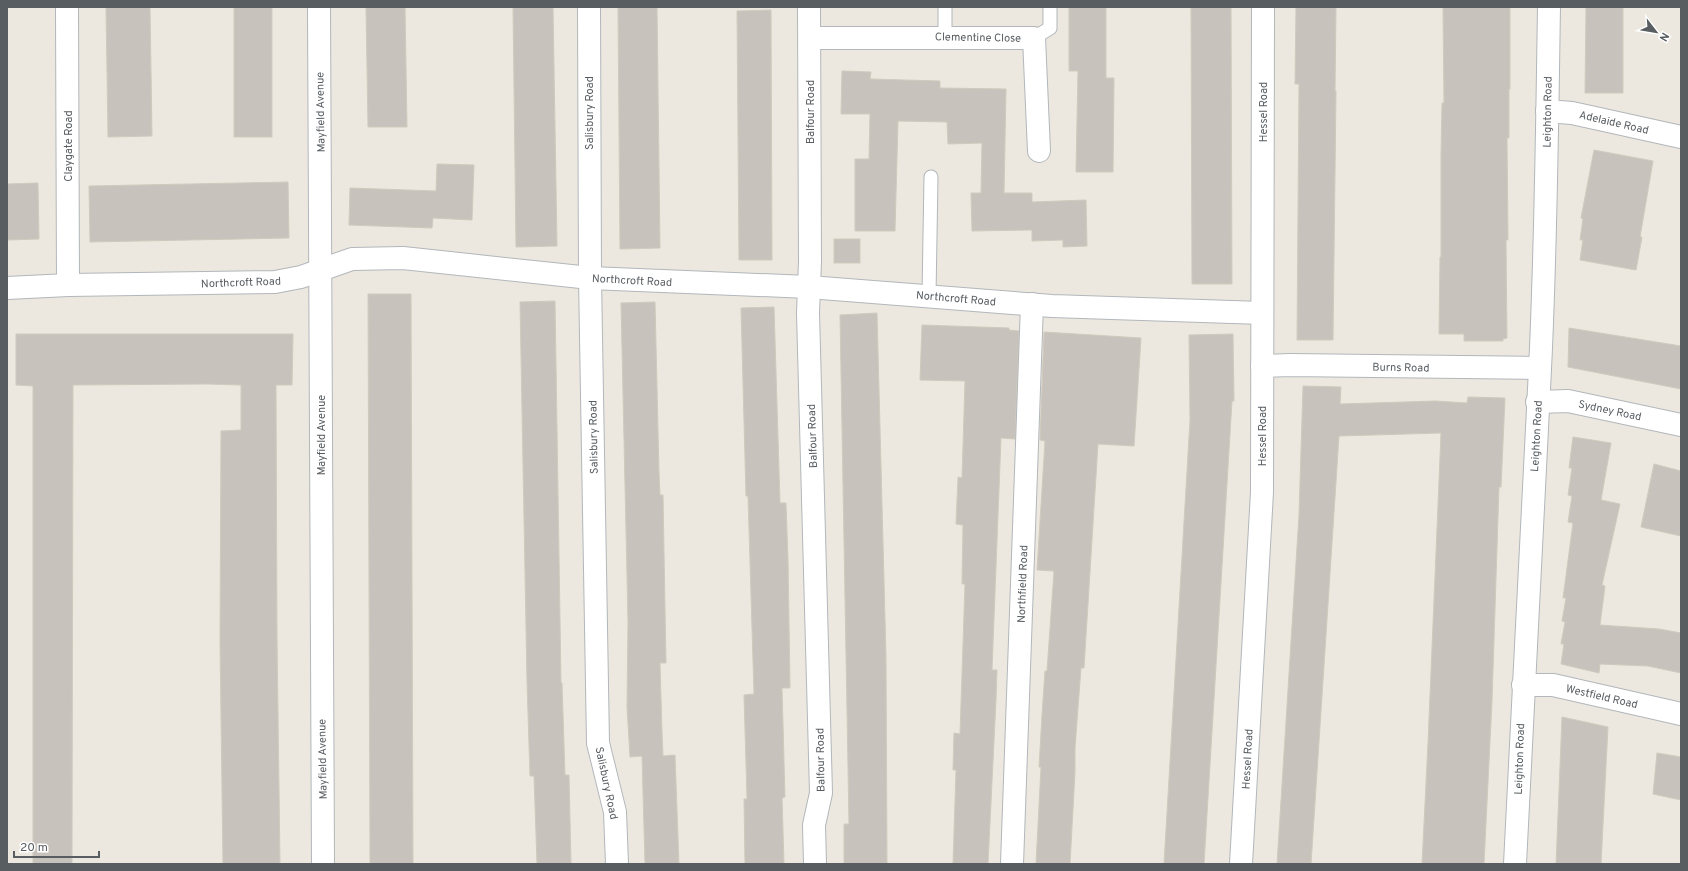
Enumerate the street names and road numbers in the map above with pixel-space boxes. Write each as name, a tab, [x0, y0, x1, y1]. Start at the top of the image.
street label: Clementine Close	[935, 30, 1021, 46]
street label: Mayfield Avenue	[313, 72, 329, 152]
street label: Salisbury Road	[583, 76, 597, 150]
street label: Leighton Road	[1540, 76, 1556, 148]
street label: Balfour Road	[804, 80, 818, 144]
street label: Hessel Road	[1257, 82, 1271, 142]
street label: Adelaide Road	[1578, 108, 1650, 138]
street label: Claygate Road	[62, 110, 76, 182]
street label: Northcroft Road	[592, 272, 672, 290]
street label: Northcroft Road	[201, 275, 281, 291]
street label: Northcroft Road	[915, 289, 996, 309]
street label: Burns Road	[1372, 361, 1430, 375]
street label: Mayfield Avenue	[315, 395, 329, 475]
street label: Sydney Road	[1577, 397, 1643, 425]
street label: Salisbury Road	[586, 400, 602, 474]
street label: Leighton Road	[1528, 400, 1546, 472]
street label: Balfour Road	[805, 404, 821, 468]
street label: Hessel Road	[1256, 406, 1270, 466]
street label: Northfield Road	[1015, 545, 1031, 623]
street label: Westfield Road	[1564, 682, 1639, 712]
street label: Mayfield Avenue	[315, 719, 331, 799]
street label: Leighton Road	[1512, 723, 1528, 795]
street label: Balfour Road	[813, 728, 829, 792]
street label: Hessel Road	[1239, 728, 1257, 790]
street label: Salisbury Road	[591, 746, 621, 821]

